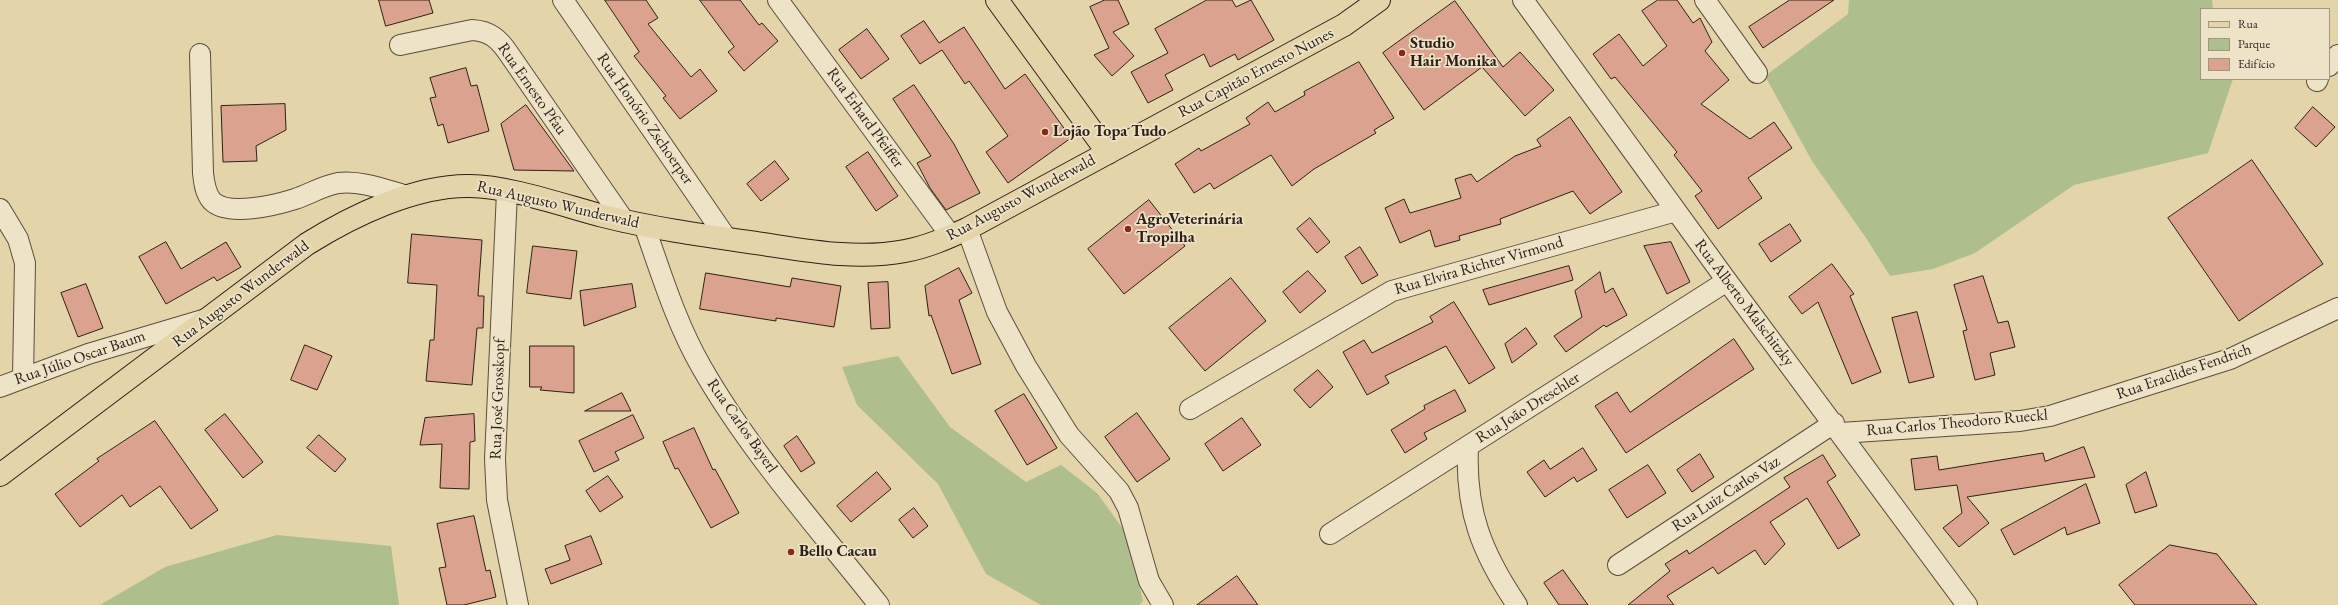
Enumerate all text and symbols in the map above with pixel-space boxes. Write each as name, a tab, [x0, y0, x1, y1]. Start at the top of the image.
legend	[2200, 8, 2330, 80]
text: Rua	[2238, 16, 2258, 32]
street label: Rua Capitão Ernesto Nunes	[1175, 24, 1337, 122]
place label: Studio Hair Monika	[1410, 34, 1497, 72]
text: Parque	[2238, 36, 2270, 52]
street label: Rua Ernesto Pfau	[493, 39, 571, 139]
marker: Studio Hair Monika	[1397, 48, 1407, 58]
street label: Rua Honório Zschoerper	[592, 50, 698, 188]
text: Edifício	[2238, 56, 2275, 72]
street label: Rua Erhard Pfeiffer	[822, 64, 908, 172]
place label: Lojão Topa Tudo	[1053, 122, 1166, 142]
marker: Lojão Topa Tudo	[1040, 127, 1050, 137]
street label: Rua Augusto Wunderwald	[943, 151, 1099, 245]
street label: Rua Augusto Wunderwald	[475, 177, 641, 233]
place label: AgroVeterinária Tropilha	[1136, 210, 1243, 248]
marker: AgroVeterinária Tropilha	[1123, 224, 1133, 234]
street label: Rua Elvira Richter Virmond	[1392, 233, 1566, 299]
street label: Rua Augusto Wunderwald	[169, 236, 313, 352]
street label: Rua Alberto Malschitzky	[1690, 236, 1798, 370]
street label: Rua Júlio Oscar Baum	[12, 327, 148, 389]
street label: Rua José Grosskopf	[486, 338, 510, 460]
street label: Rua Eraclides Fendrich	[2114, 340, 2254, 404]
street label: Rua João Dreschler	[1472, 368, 1584, 448]
street label: Rua Carlos Bayerl	[703, 375, 781, 477]
street label: Rua Carlos Theodoro Rueckl	[1866, 406, 2048, 440]
street label: Rua Luiz Carlos Vaz	[1668, 452, 1784, 536]
place label: Bello Cacau	[799, 542, 877, 562]
marker: Bello Cacau	[786, 547, 796, 557]

